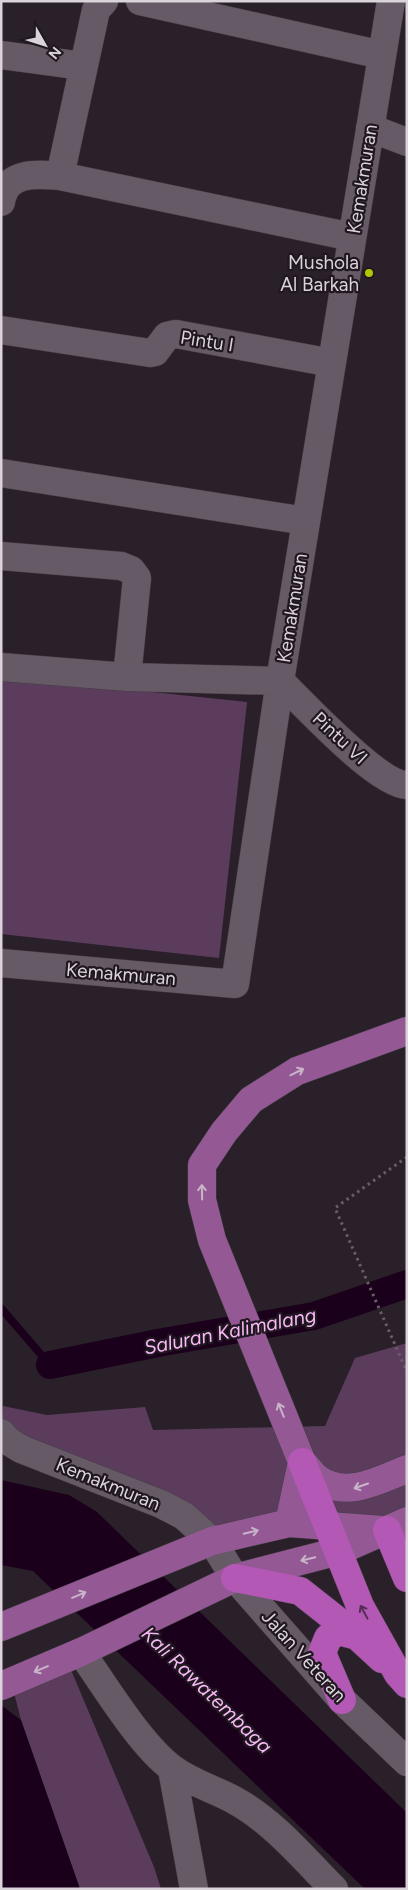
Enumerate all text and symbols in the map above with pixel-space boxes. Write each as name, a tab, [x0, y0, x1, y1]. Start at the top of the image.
north arrow	[20, 20, 70, 70]
text: N	[45, 43, 65, 62]
street label: Kemakmuran	[342, 123, 382, 235]
place label: Mushola Al Barkah	[280, 251, 359, 296]
marker: Mushola Al Barkah	[363, 267, 375, 279]
street label: Pintu I	[179, 325, 235, 357]
street label: Kemakmuran	[272, 552, 312, 664]
street label: Pintu VI	[308, 707, 372, 769]
street label: Kemakmuran	[65, 958, 177, 990]
one-way arrow	[289, 1067, 304, 1076]
one-way arrow	[197, 1185, 207, 1201]
water label: Saluran Kalimalang	[142, 1302, 318, 1359]
one-way arrow	[276, 1403, 285, 1418]
street label: Kemakmuran	[53, 1453, 163, 1515]
one-way arrow	[354, 1482, 369, 1491]
one-way arrow	[242, 1527, 258, 1536]
one-way arrow	[301, 1555, 317, 1564]
one-way arrow	[71, 1590, 86, 1600]
street label: Jalan Veteran	[257, 1605, 351, 1707]
one-way arrow	[359, 1605, 368, 1620]
water label: Kali Rawatembaga	[137, 1622, 277, 1759]
one-way arrow	[34, 1664, 49, 1674]

